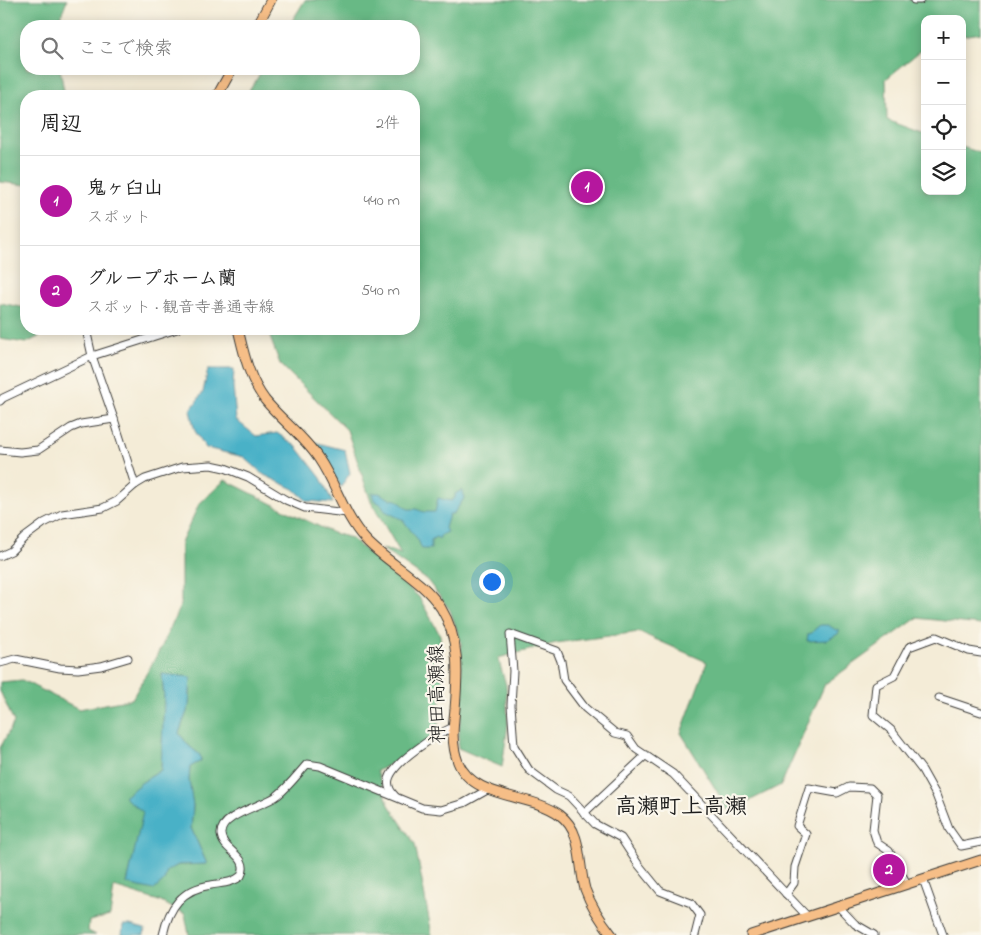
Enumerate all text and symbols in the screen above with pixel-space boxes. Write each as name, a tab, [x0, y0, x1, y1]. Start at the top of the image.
map controls	[921, 15, 966, 195]
button: +	[921, 15, 966, 60]
search box	[20, 20, 420, 75]
icon: search	[38, 34, 66, 62]
text: ここで検索	[78, 36, 173, 63]
button: −	[921, 60, 966, 105]
button: locate	[921, 105, 966, 150]
text: 周辺	[40, 110, 82, 140]
text: 2件	[376, 112, 400, 136]
button: layers	[921, 150, 966, 195]
pin: 1	[571, 168, 603, 206]
text: 鬼ヶ臼山	[87, 176, 163, 203]
text: 1	[53, 189, 59, 213]
text: 440 m	[363, 189, 400, 213]
text: スポット	[87, 206, 151, 230]
text: グループホーム蘭	[87, 266, 237, 293]
text: 2	[52, 279, 60, 303]
text: 540 m	[361, 279, 400, 303]
text: スポット · 観音寺善通寺線	[87, 296, 274, 320]
your location	[479, 569, 505, 595]
street label: 神田高瀬線	[423, 644, 454, 744]
district label: 高瀬町上高瀬	[615, 792, 747, 824]
pin: 2	[873, 851, 905, 889]

